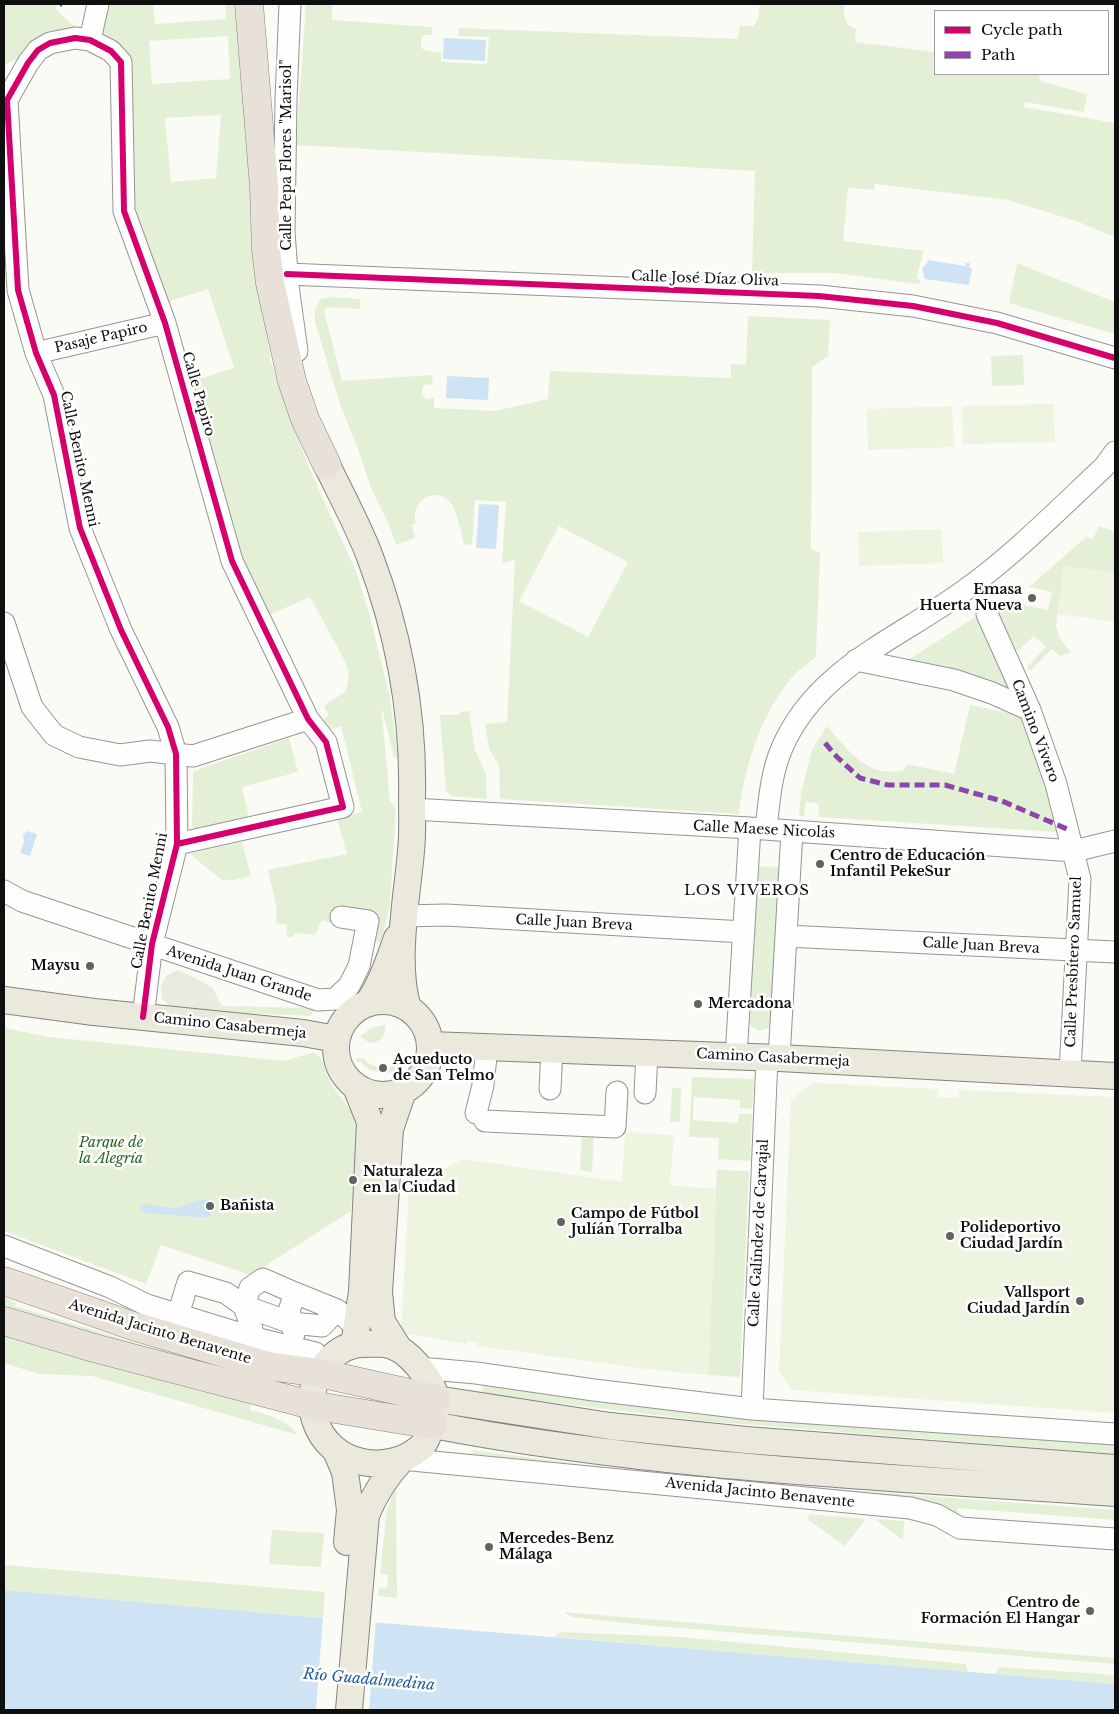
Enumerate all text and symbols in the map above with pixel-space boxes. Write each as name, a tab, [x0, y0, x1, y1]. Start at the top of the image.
legend	[934, 10, 1109, 75]
text: Cycle path	[981, 20, 1063, 39]
text: Path	[981, 45, 1015, 64]
street label: Calle Pepa Flores "Marisol"	[279, 59, 295, 251]
street label: Calle José Díaz Oliva	[631, 268, 779, 290]
street label: Pasaje Papiro	[53, 319, 149, 357]
street label: Calle Papiro	[178, 350, 218, 438]
street label: Calle Benito Menni	[56, 389, 102, 529]
place label: Emasa Huerta Nueva	[920, 582, 1022, 614]
marker: Emasa Huerta Nueva	[1026, 592, 1038, 604]
street label: Camino Vivero	[1008, 677, 1062, 785]
street label: Calle Maese Nicolás	[693, 818, 835, 842]
street label: Calle Benito Menni	[129, 831, 171, 971]
place label: Centro de Educación Infantil PekeSur	[830, 848, 985, 880]
marker: Centro de Educación Infantil PekeSur	[814, 858, 826, 870]
street label: Calle Presbítero Samuel	[1063, 876, 1085, 1048]
district label: LOS VIVEROS	[683, 882, 811, 900]
street label: Calle Juan Breva	[515, 912, 633, 934]
street label: Calle Juan Breva	[922, 935, 1040, 957]
street label: Avenida Juan Grande	[164, 943, 314, 1005]
place label: Maysu	[31, 958, 80, 974]
marker: Maysu	[84, 960, 96, 972]
place label: Mercadona	[708, 996, 792, 1012]
marker: Mercadona	[692, 998, 704, 1010]
street label: Camino Casabermeja	[153, 1010, 307, 1042]
street label: Camino Casabermeja	[696, 1046, 850, 1070]
place label: Acueducto de San Telmo	[393, 1052, 494, 1084]
marker: Acueducto de San Telmo	[377, 1062, 389, 1074]
park label: Parque de la Alegría	[79, 1135, 143, 1168]
street label: Calle Galíndez de Carvajal	[746, 1139, 772, 1327]
place label: Naturaleza en la Ciudad	[363, 1164, 456, 1196]
marker: Naturaleza en la Ciudad	[347, 1174, 359, 1186]
place label: Bañista	[220, 1198, 274, 1214]
marker: Bañista	[204, 1200, 216, 1212]
place label: Campo de Fútbol Julíán Torralba	[571, 1206, 699, 1238]
marker: Campo de Fútbol Julíán Torralba	[555, 1216, 567, 1228]
place label: Polideportivo Ciudad Jardín	[960, 1220, 1063, 1252]
marker: Polideportivo Ciudad Jardín	[944, 1230, 956, 1242]
place label: Vallsport Ciudad Jardín	[967, 1285, 1070, 1318]
marker: Vallsport Ciudad Jardín	[1074, 1295, 1086, 1307]
street label: Avenida Jacinto Benavente	[67, 1296, 253, 1368]
street label: Avenida Jacinto Benavente	[665, 1475, 855, 1511]
place label: Mercedes-Benz Málaga	[499, 1531, 614, 1564]
marker: Mercedes-Benz Málaga	[483, 1541, 495, 1553]
place label: Centro de Formación El Hangar	[921, 1595, 1080, 1628]
marker: Centro de Formación El Hangar	[1084, 1605, 1096, 1617]
water label: Río Guadalmedina	[302, 1665, 436, 1695]

